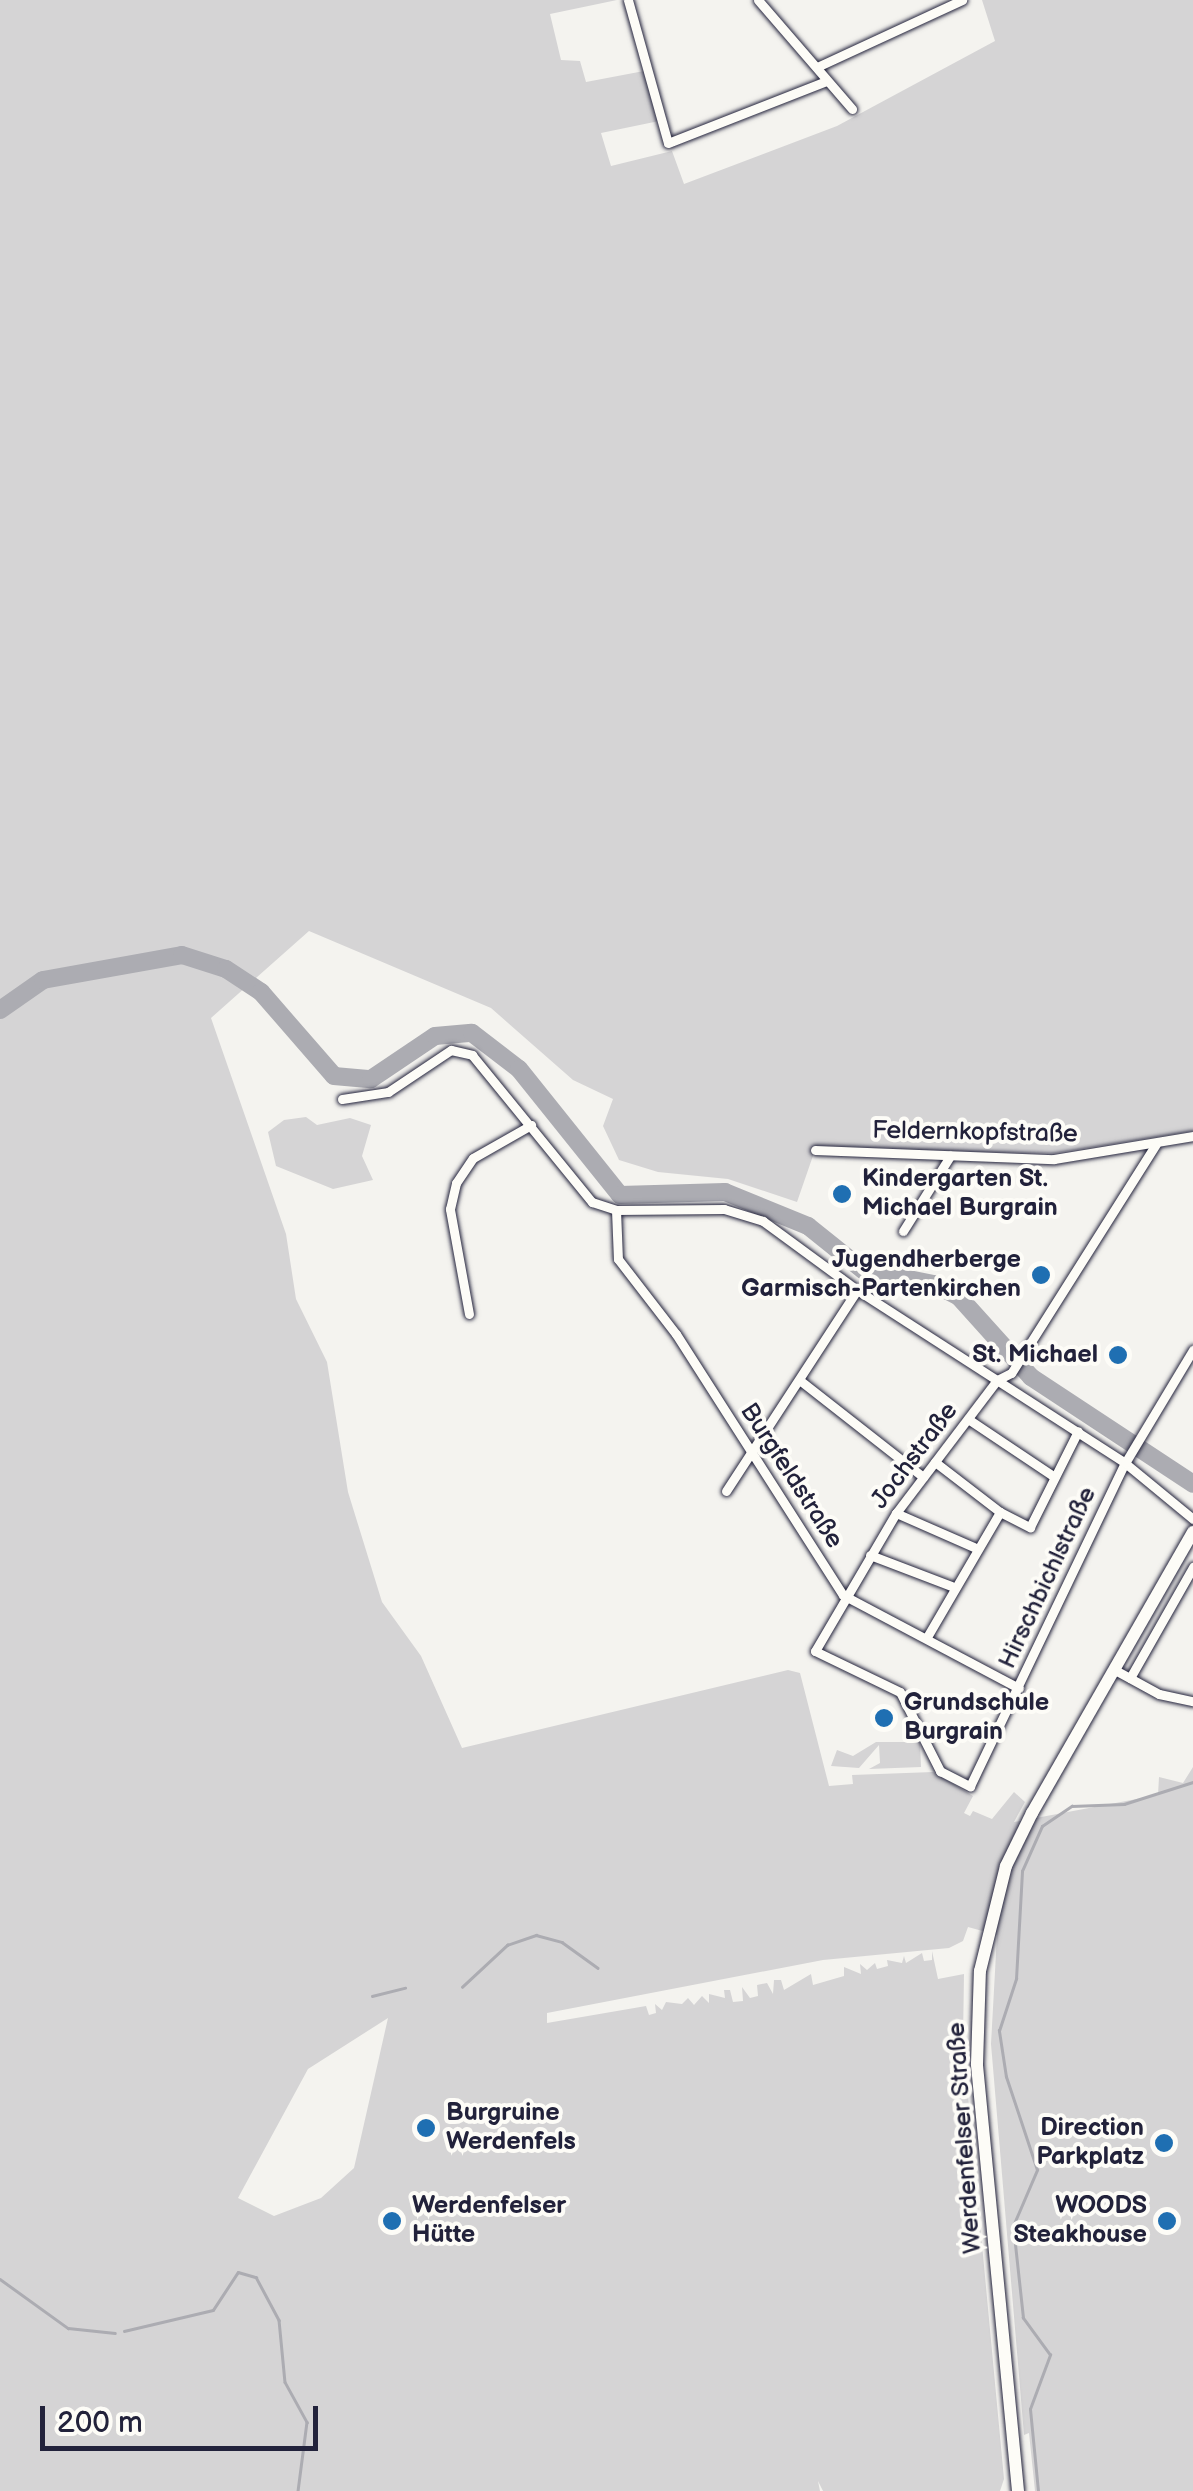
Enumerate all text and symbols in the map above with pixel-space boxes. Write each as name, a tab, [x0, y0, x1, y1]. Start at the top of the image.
street label: Feldernkopfstraße	[872, 1116, 1078, 1150]
place label: Kindergarten St. Michael Burgrain	[862, 1165, 1058, 1224]
marker: Kindergarten St. Michael Burgrain	[831, 1183, 853, 1205]
place label: Jugendherberge Garmisch-Partenkirchen	[741, 1246, 1021, 1305]
marker: Jugendherberge Garmisch-Partenkirchen	[1030, 1264, 1052, 1286]
place label: St. Michael	[972, 1340, 1098, 1370]
marker: St. Michael	[1107, 1344, 1129, 1366]
street label: Jochstraße	[865, 1397, 965, 1515]
street label: Burgfeldstraße	[733, 1398, 849, 1554]
street label: Hirschbichlstraße	[993, 1482, 1103, 1674]
place label: Grundschule Burgrain	[904, 1689, 1049, 1748]
marker: Grundschule Burgrain	[873, 1707, 895, 1729]
street label: Werdenfelser Straße	[942, 2021, 988, 2255]
place label: Burgruine Werdenfels	[446, 2099, 576, 2158]
place label: Direction Parkplatz	[1036, 2114, 1144, 2173]
marker: Burgruine Werdenfels	[415, 2117, 437, 2139]
marker: Direction Parkplatz	[1153, 2132, 1175, 2154]
place label: Werdenfelser Hütte	[412, 2192, 566, 2251]
place label: WOODS Steakhouse	[1013, 2192, 1147, 2251]
marker: Werdenfelser Hütte	[381, 2210, 403, 2232]
marker: WOODS Steakhouse	[1156, 2210, 1178, 2232]
scale bar	[45, 2386, 322, 2448]
text: 200 m	[57, 2405, 143, 2441]

